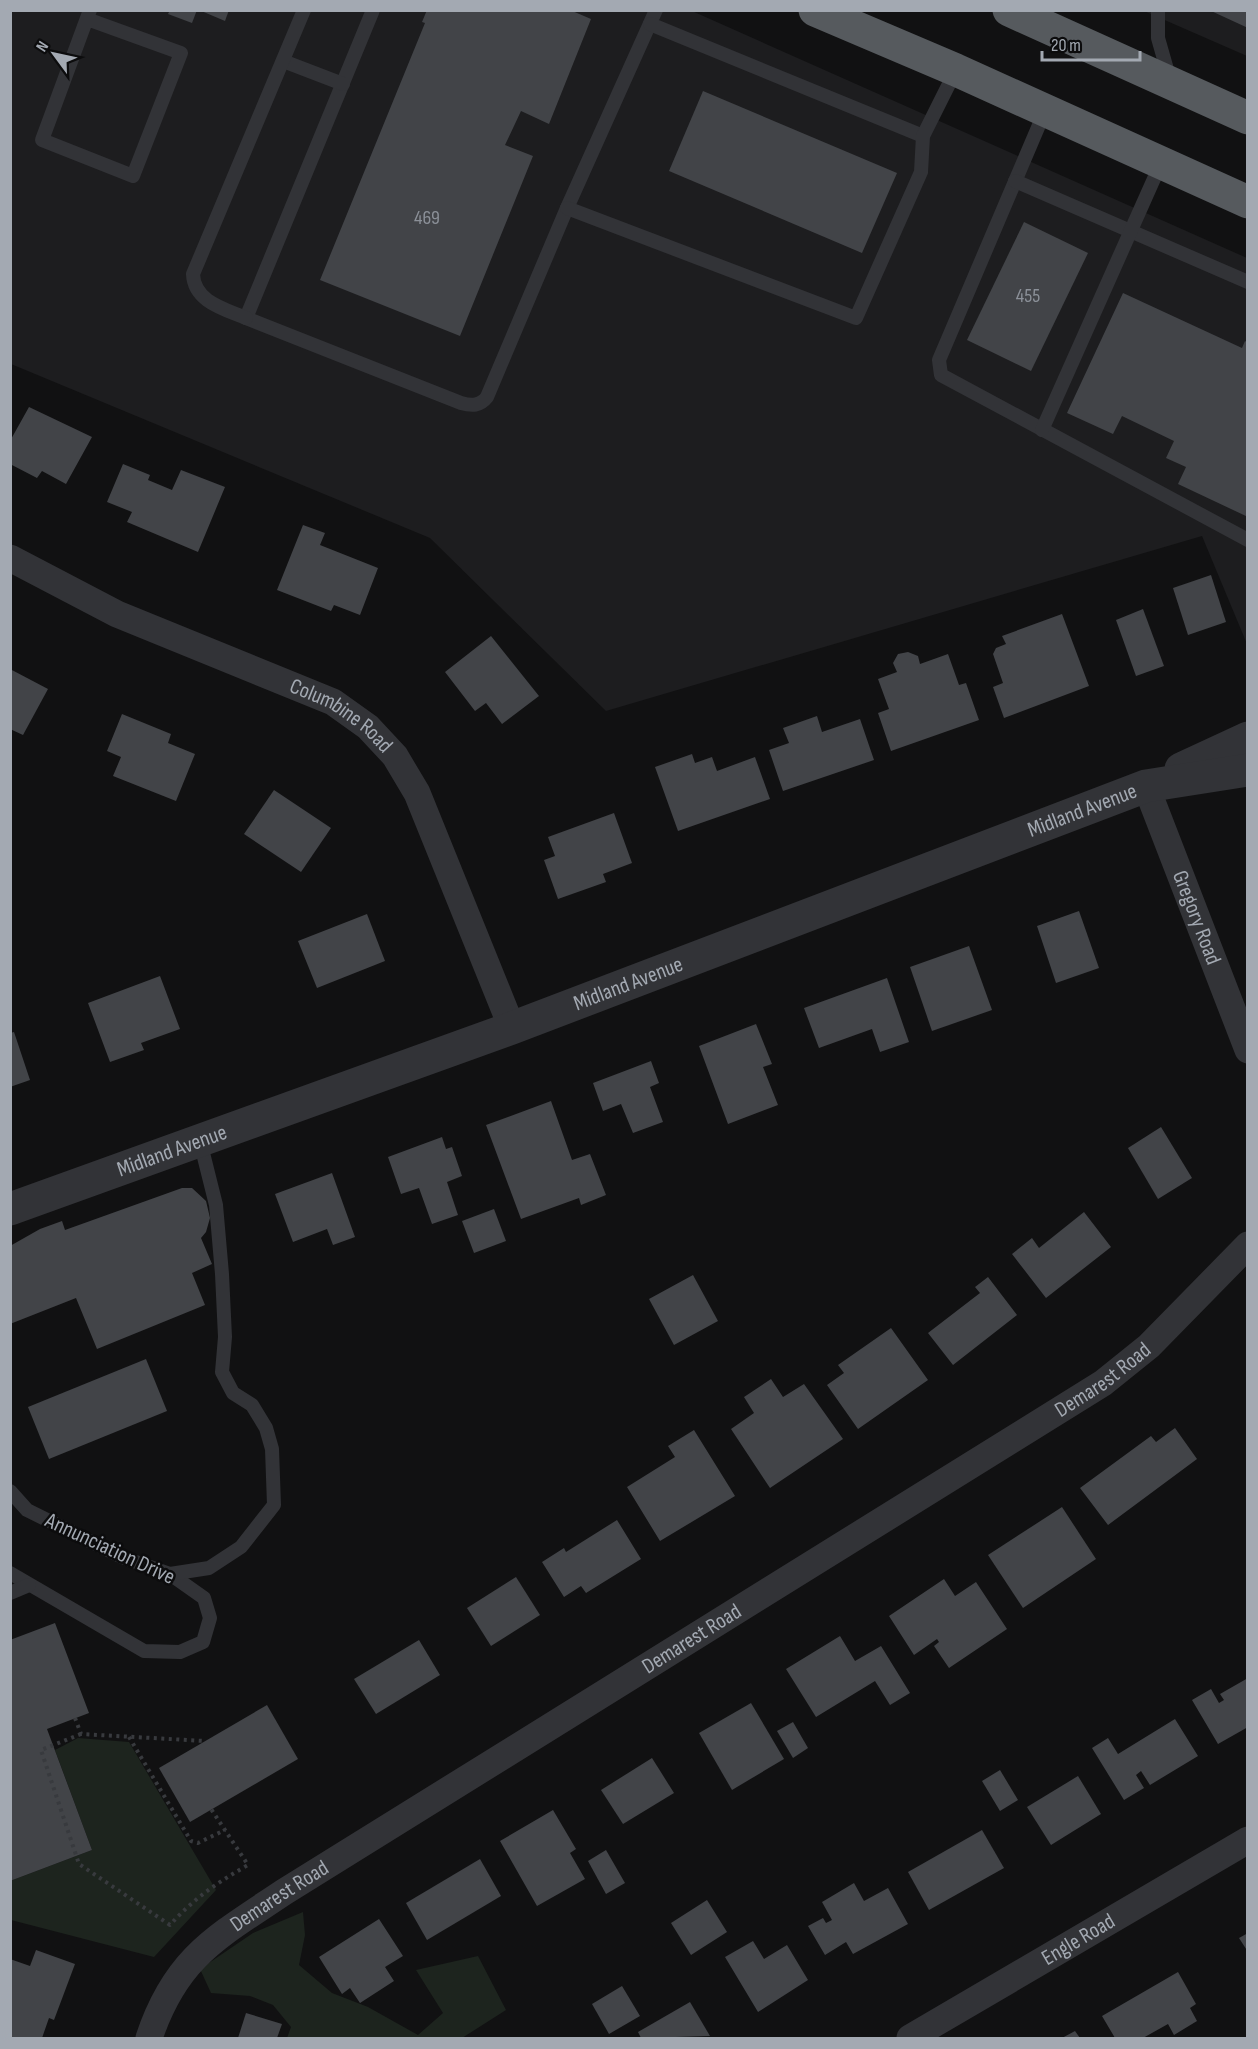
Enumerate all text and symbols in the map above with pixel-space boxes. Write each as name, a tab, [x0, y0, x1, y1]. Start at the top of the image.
north arrow	[24, 24, 84, 84]
scale bar	[1042, 24, 1140, 62]
text: 20 m	[1051, 35, 1081, 56]
text: N	[32, 38, 53, 55]
house number: 469	[414, 206, 440, 230]
house number: 455	[1016, 284, 1040, 308]
street label: Columbine Road	[286, 672, 399, 758]
street label: Midland Avenue	[1024, 777, 1141, 843]
street label: Gregory Road	[1166, 867, 1227, 969]
street label: Midland Avenue	[570, 951, 687, 1017]
street label: Midland Avenue	[113, 1118, 230, 1183]
street label: Demarest Road	[1050, 1336, 1156, 1423]
street label: Annunciation Drive	[40, 1507, 179, 1591]
street label: Demarest Road	[637, 1598, 746, 1680]
street label: Demarest Road	[225, 1854, 333, 1938]
street label: Engle Road	[1037, 1907, 1120, 1971]

